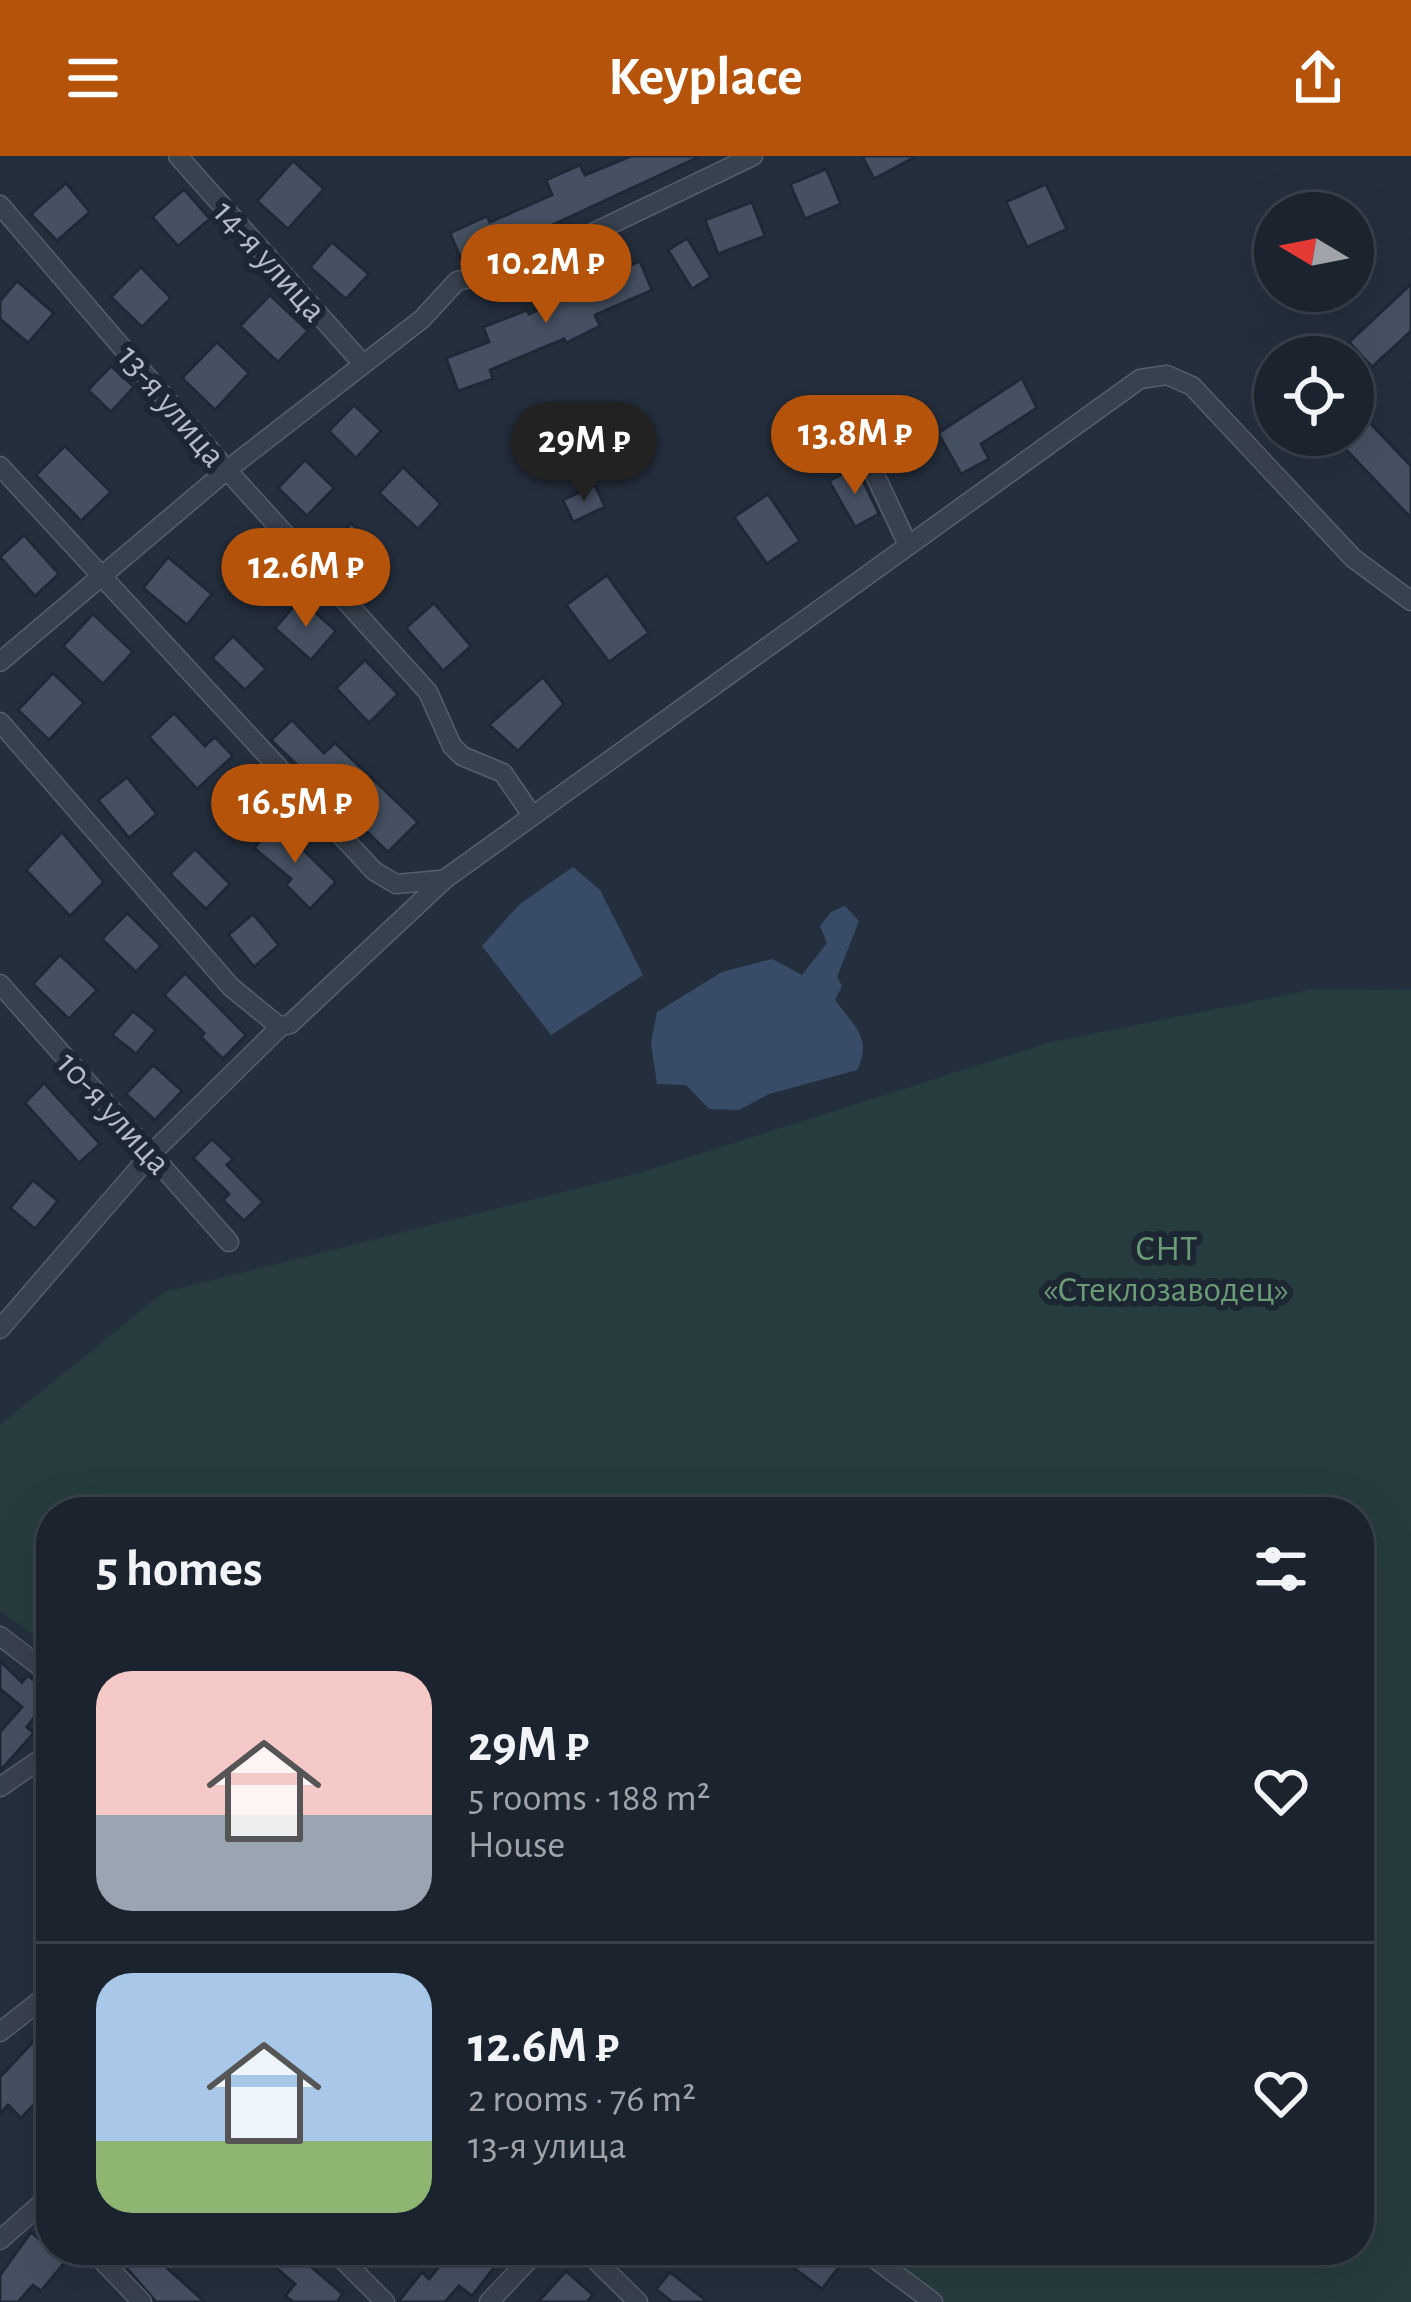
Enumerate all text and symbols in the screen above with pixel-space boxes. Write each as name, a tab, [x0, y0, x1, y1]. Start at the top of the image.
icon: menu	[60, 45, 126, 111]
icon: share	[1285, 45, 1351, 111]
text: Keyplace	[608, 51, 803, 105]
north arrow	[1254, 192, 1374, 312]
map controls	[1254, 192, 1374, 456]
street label: 14-я улица	[206, 194, 333, 329]
pin: 10.2M ₽	[435, 224, 657, 326]
text: 10.2M ₽	[488, 243, 604, 282]
button: locate	[1254, 336, 1374, 456]
street label: 13-я улица	[111, 339, 232, 474]
pin: 13.8M ₽	[744, 395, 966, 497]
pin: 29M ₽	[500, 402, 668, 504]
text: 13.8M ₽	[798, 414, 912, 453]
text: 29M ₽	[538, 421, 630, 460]
pin: 12.6M ₽	[195, 528, 417, 630]
text: 12.6M ₽	[248, 547, 364, 586]
pin: 16.5M ₽	[184, 764, 406, 866]
text: 16.5M ₽	[238, 783, 352, 822]
street label: 10-я улица	[50, 1045, 177, 1181]
park label: СНТ «Стеклозаводец»	[1043, 1231, 1289, 1308]
icon: filters	[1248, 1536, 1314, 1602]
text: 5 homes	[96, 1544, 263, 1595]
icon: home	[192, 1719, 336, 1863]
text: 29M ₽	[468, 1719, 589, 1770]
icon: heart	[1248, 1758, 1314, 1824]
text: 5 rooms · 188 m²	[468, 1779, 710, 1818]
text: House	[468, 1826, 565, 1865]
text: 12.6M ₽	[468, 2020, 619, 2071]
icon: home	[192, 2021, 336, 2165]
icon: heart	[1248, 2060, 1314, 2126]
text: 2 rooms · 76 m²	[468, 2080, 696, 2119]
text: 13-я улица	[468, 2127, 627, 2166]

